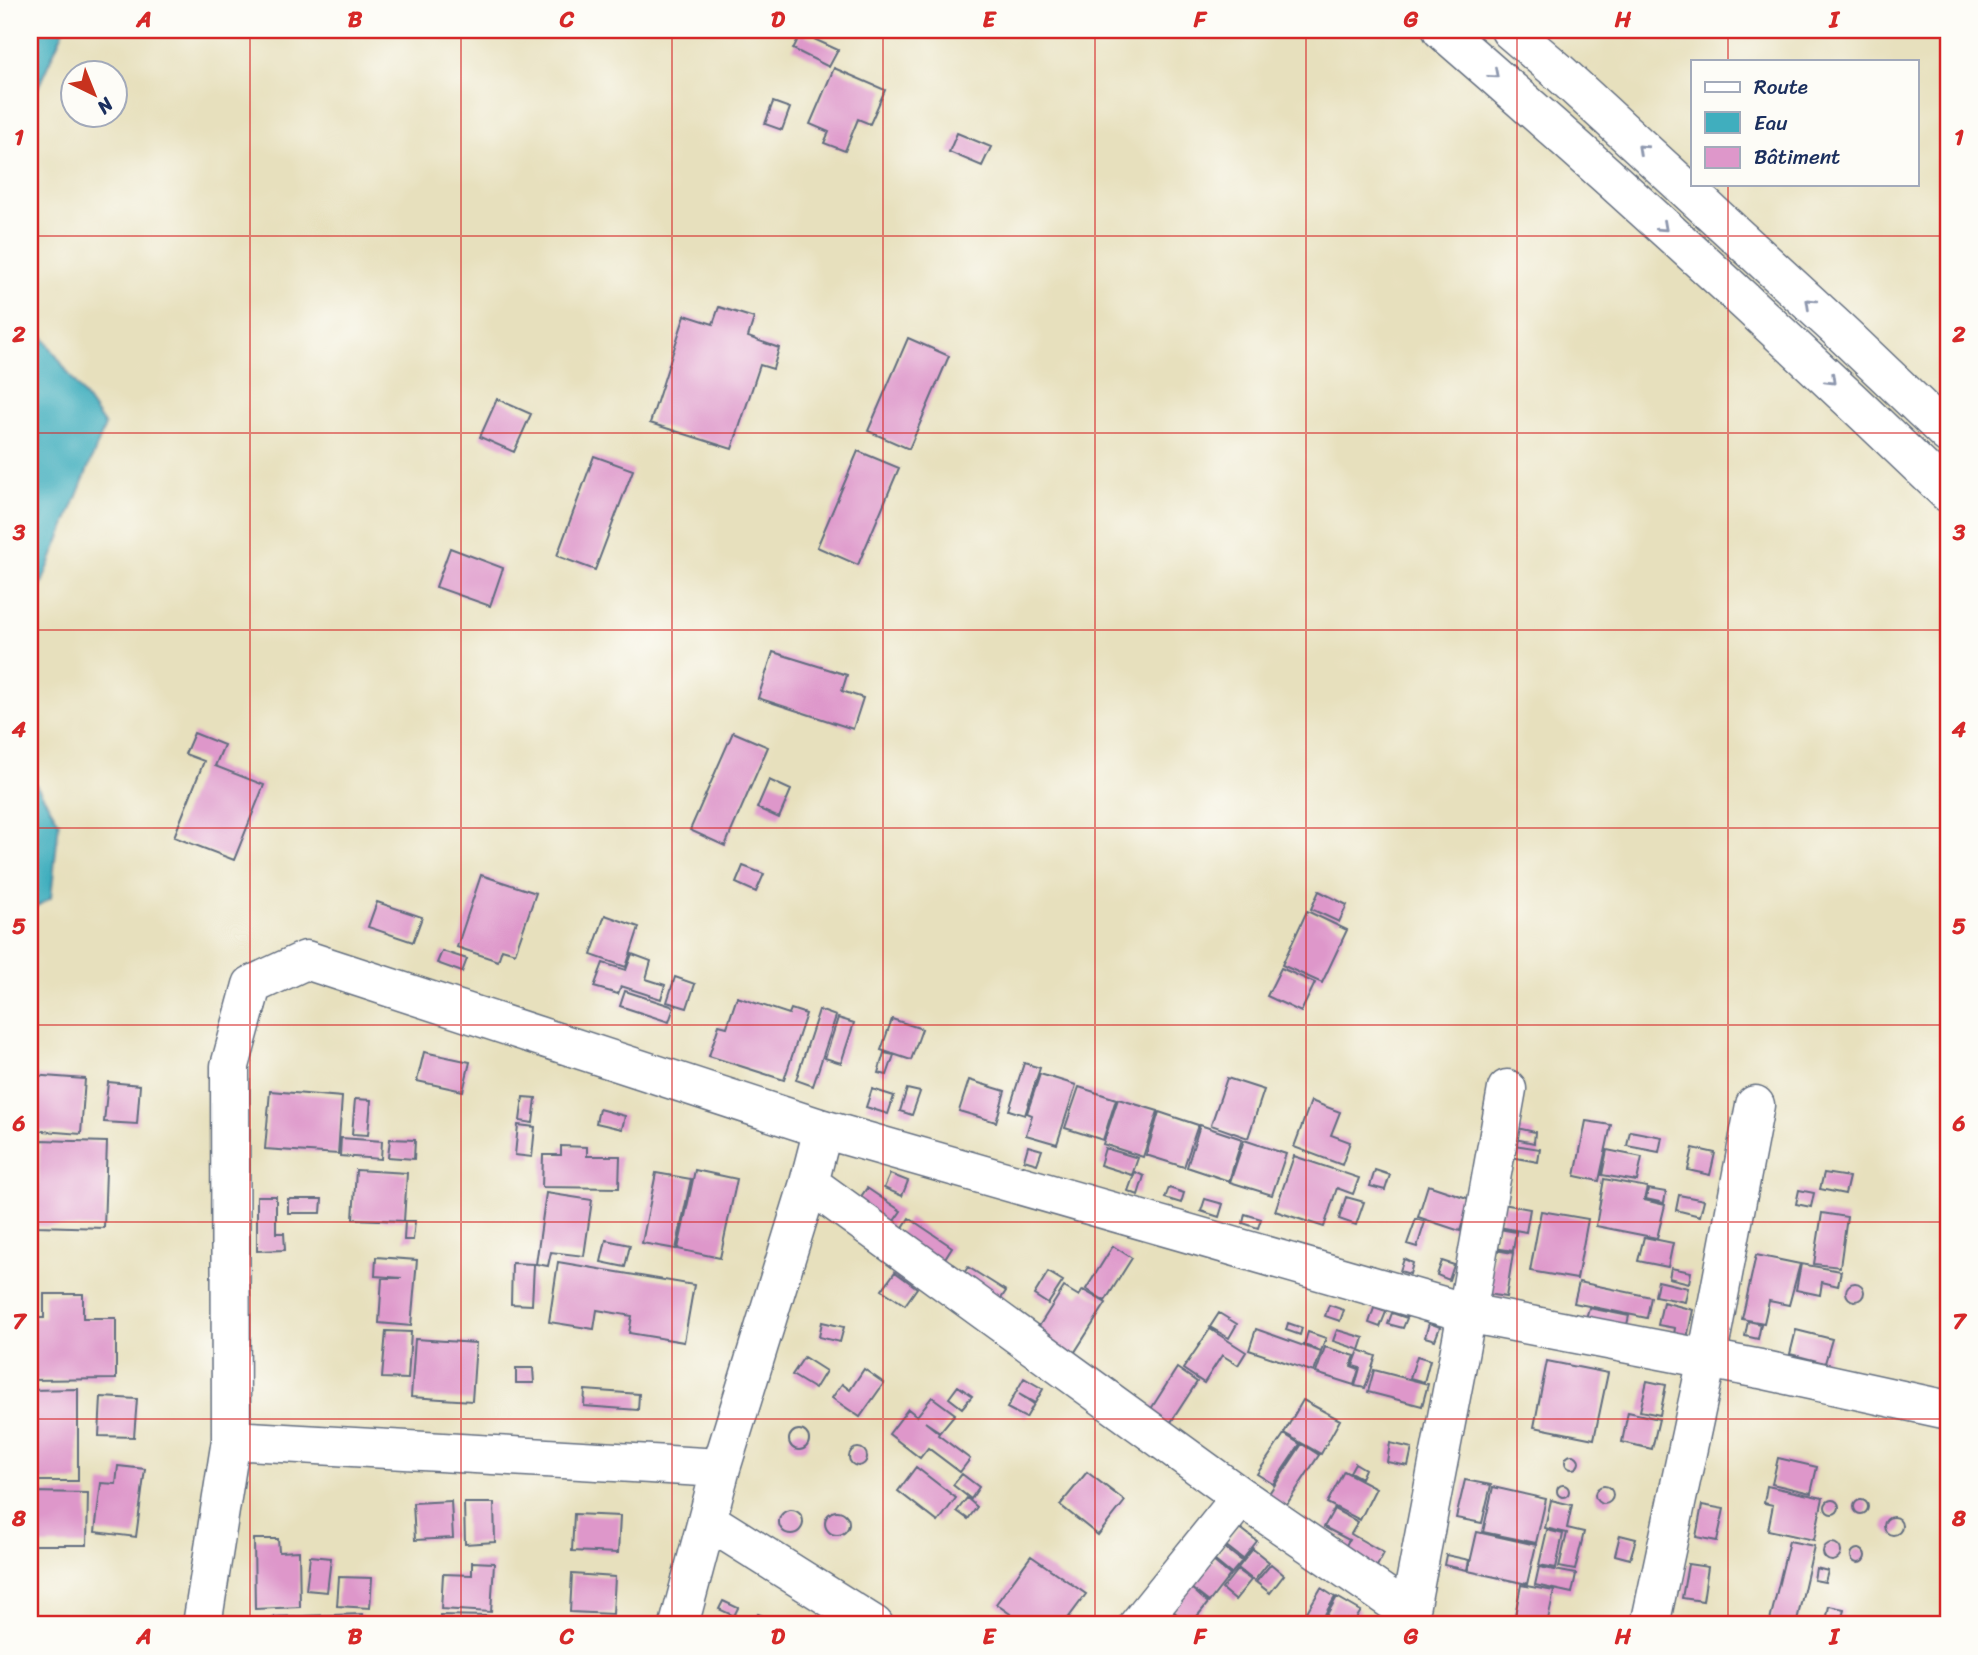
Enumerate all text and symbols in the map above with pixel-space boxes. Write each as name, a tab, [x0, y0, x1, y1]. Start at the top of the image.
text: A	[135, 0, 152, 40]
text: B	[348, 0, 363, 40]
text: C	[559, 0, 575, 40]
text: D	[771, 0, 786, 40]
text: E	[983, 0, 998, 40]
text: F	[1193, 0, 1208, 40]
text: G	[1403, 0, 1419, 40]
text: H	[1614, 0, 1632, 40]
text: I	[1828, 0, 1840, 40]
north arrow	[60, 60, 130, 130]
legend	[1691, 60, 1918, 186]
one-way arrow	[1486, 66, 1499, 79]
text: Route	[1754, 68, 1808, 106]
text: N	[89, 89, 122, 123]
text: Eau	[1754, 104, 1788, 142]
text: 1	[14, 117, 24, 158]
text: 1	[1954, 117, 1964, 158]
text: Bâtiment	[1754, 138, 1840, 176]
one-way arrow	[1637, 145, 1650, 157]
one-way arrow	[1655, 219, 1668, 231]
one-way arrow	[1805, 299, 1818, 311]
text: 2	[11, 314, 26, 355]
text: 2	[1951, 314, 1966, 355]
one-way arrow	[1823, 372, 1836, 385]
text: 3	[12, 512, 26, 553]
text: 3	[1952, 512, 1966, 553]
text: 4	[11, 709, 27, 750]
text: 4	[1951, 709, 1967, 750]
text: 5	[12, 906, 26, 947]
text: 5	[1952, 906, 1966, 947]
text: 6	[11, 1103, 26, 1144]
text: 6	[1951, 1103, 1966, 1144]
text: 7	[12, 1301, 27, 1342]
text: 7	[1952, 1301, 1967, 1342]
text: 8	[11, 1498, 26, 1539]
text: 8	[1951, 1498, 1966, 1539]
text: A	[135, 1616, 152, 1655]
text: B	[348, 1616, 363, 1655]
text: C	[559, 1616, 575, 1655]
text: D	[771, 1616, 786, 1655]
text: E	[983, 1616, 998, 1655]
text: F	[1193, 1616, 1208, 1655]
text: G	[1403, 1616, 1419, 1655]
text: H	[1614, 1616, 1632, 1655]
text: I	[1828, 1616, 1840, 1655]

